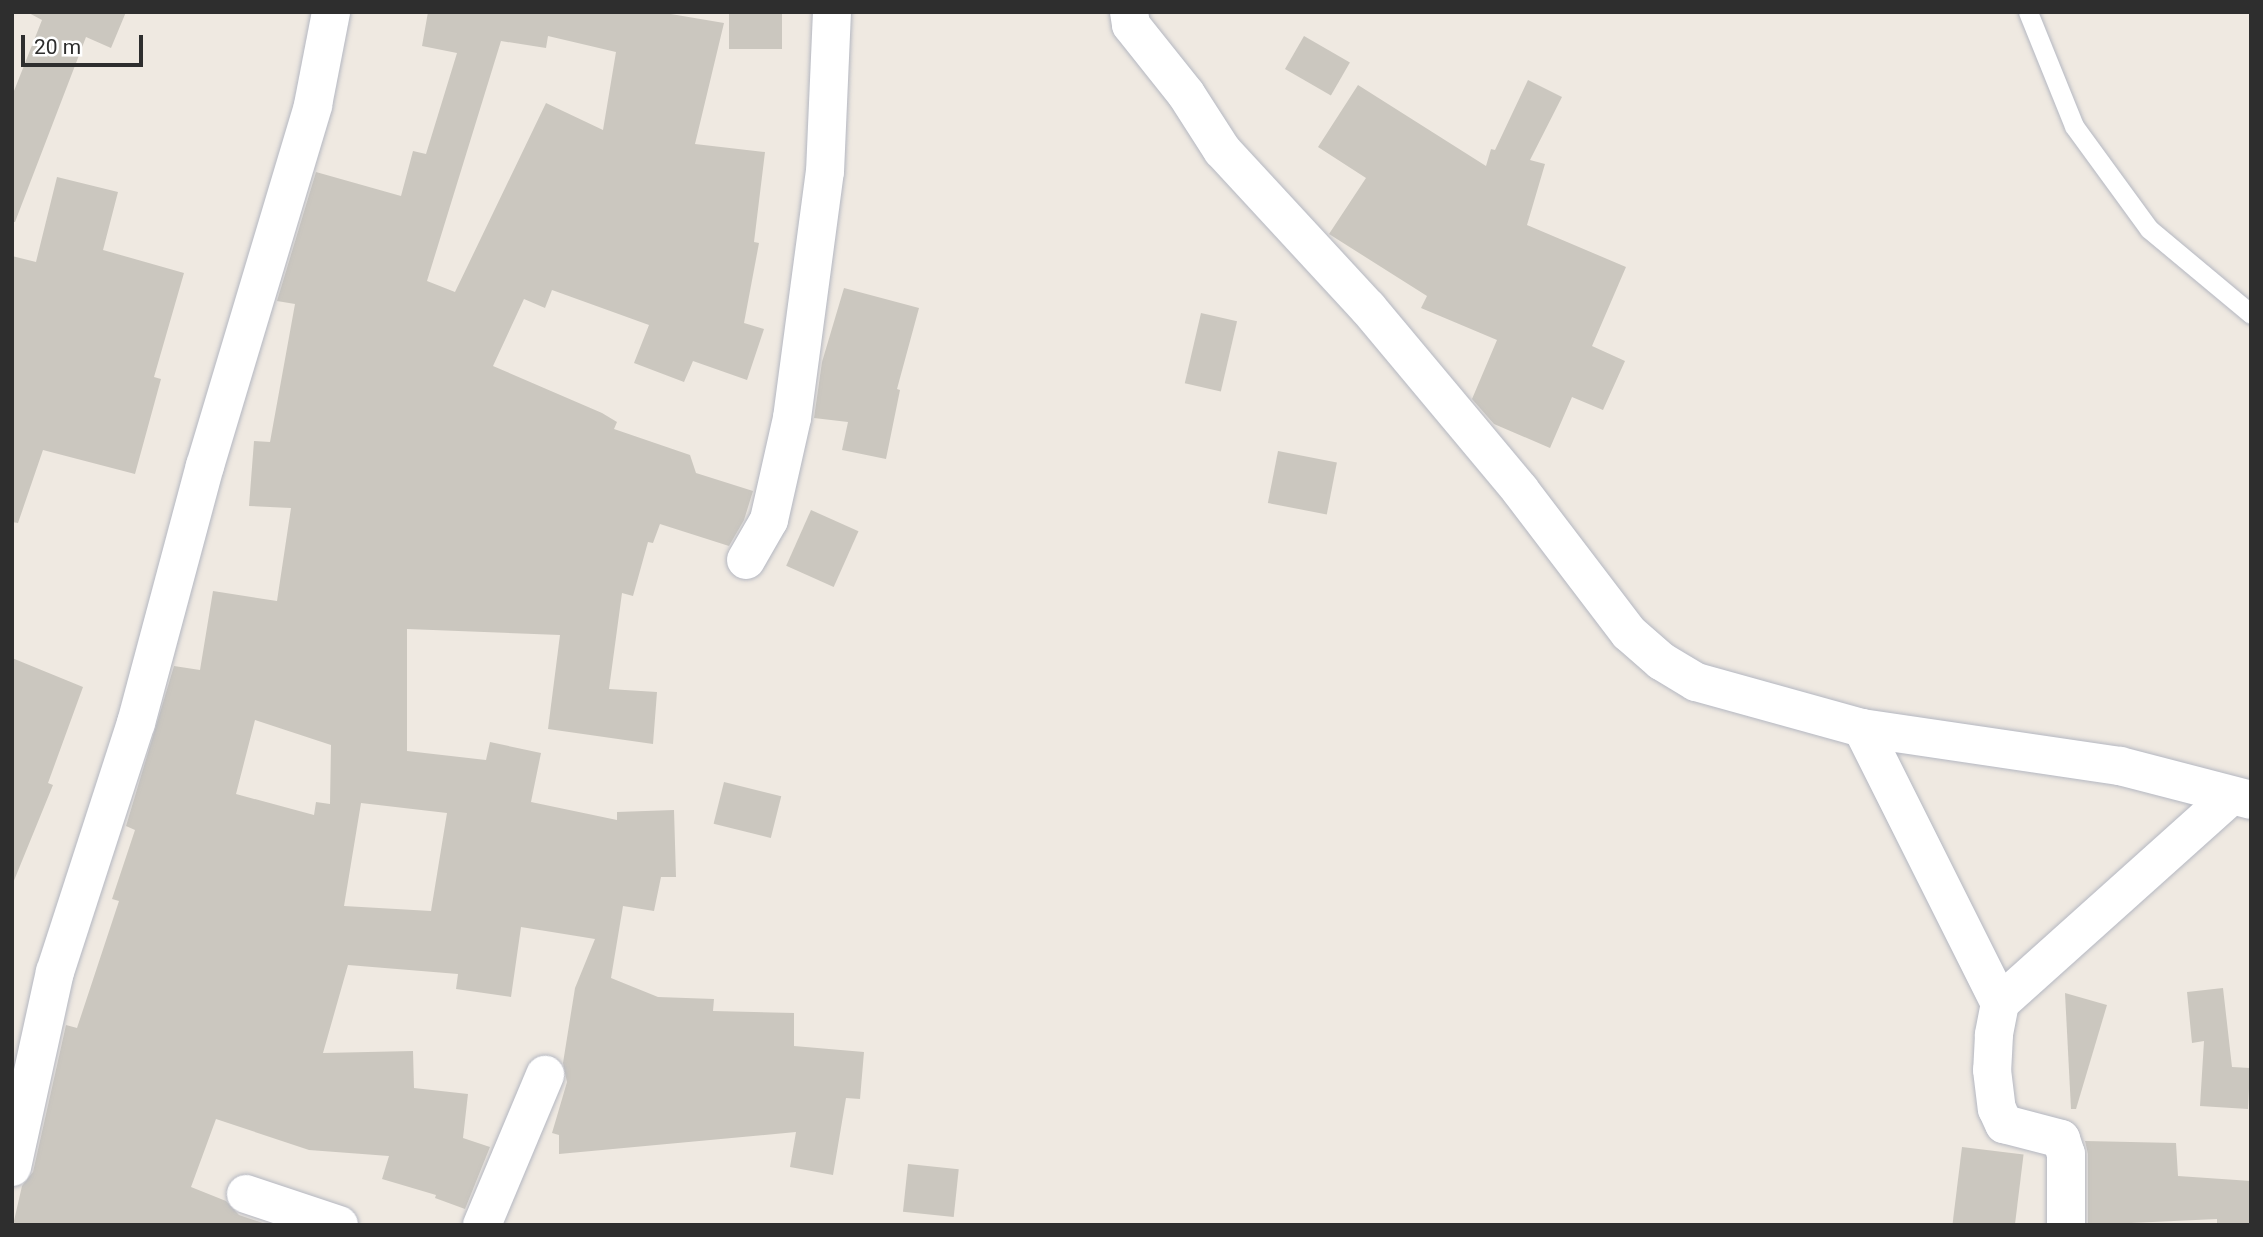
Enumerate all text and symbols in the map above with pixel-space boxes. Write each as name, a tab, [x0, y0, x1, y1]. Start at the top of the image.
scale bar	[24, 21, 147, 65]
text: 20 m	[34, 35, 81, 59]

